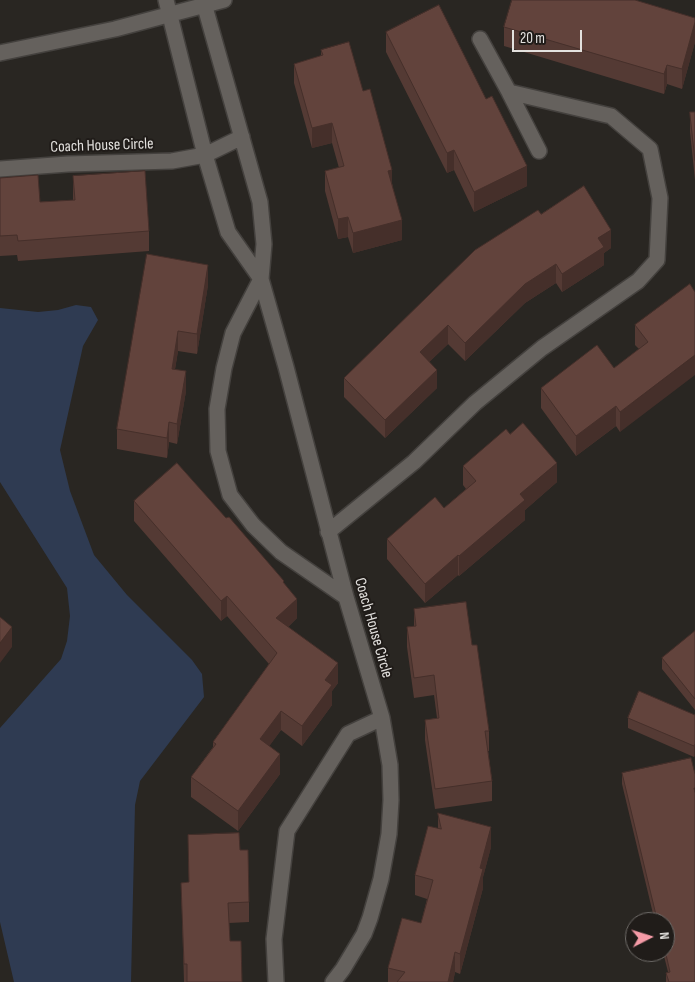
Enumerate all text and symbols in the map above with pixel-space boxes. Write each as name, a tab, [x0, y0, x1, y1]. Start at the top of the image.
scale bar	[515, 20, 585, 52]
text: 20 m	[520, 29, 545, 48]
street label: Coach House Circle	[50, 135, 154, 157]
street label: Coach House Circle	[350, 576, 396, 680]
north arrow	[625, 912, 675, 962]
text: N	[656, 931, 673, 940]

